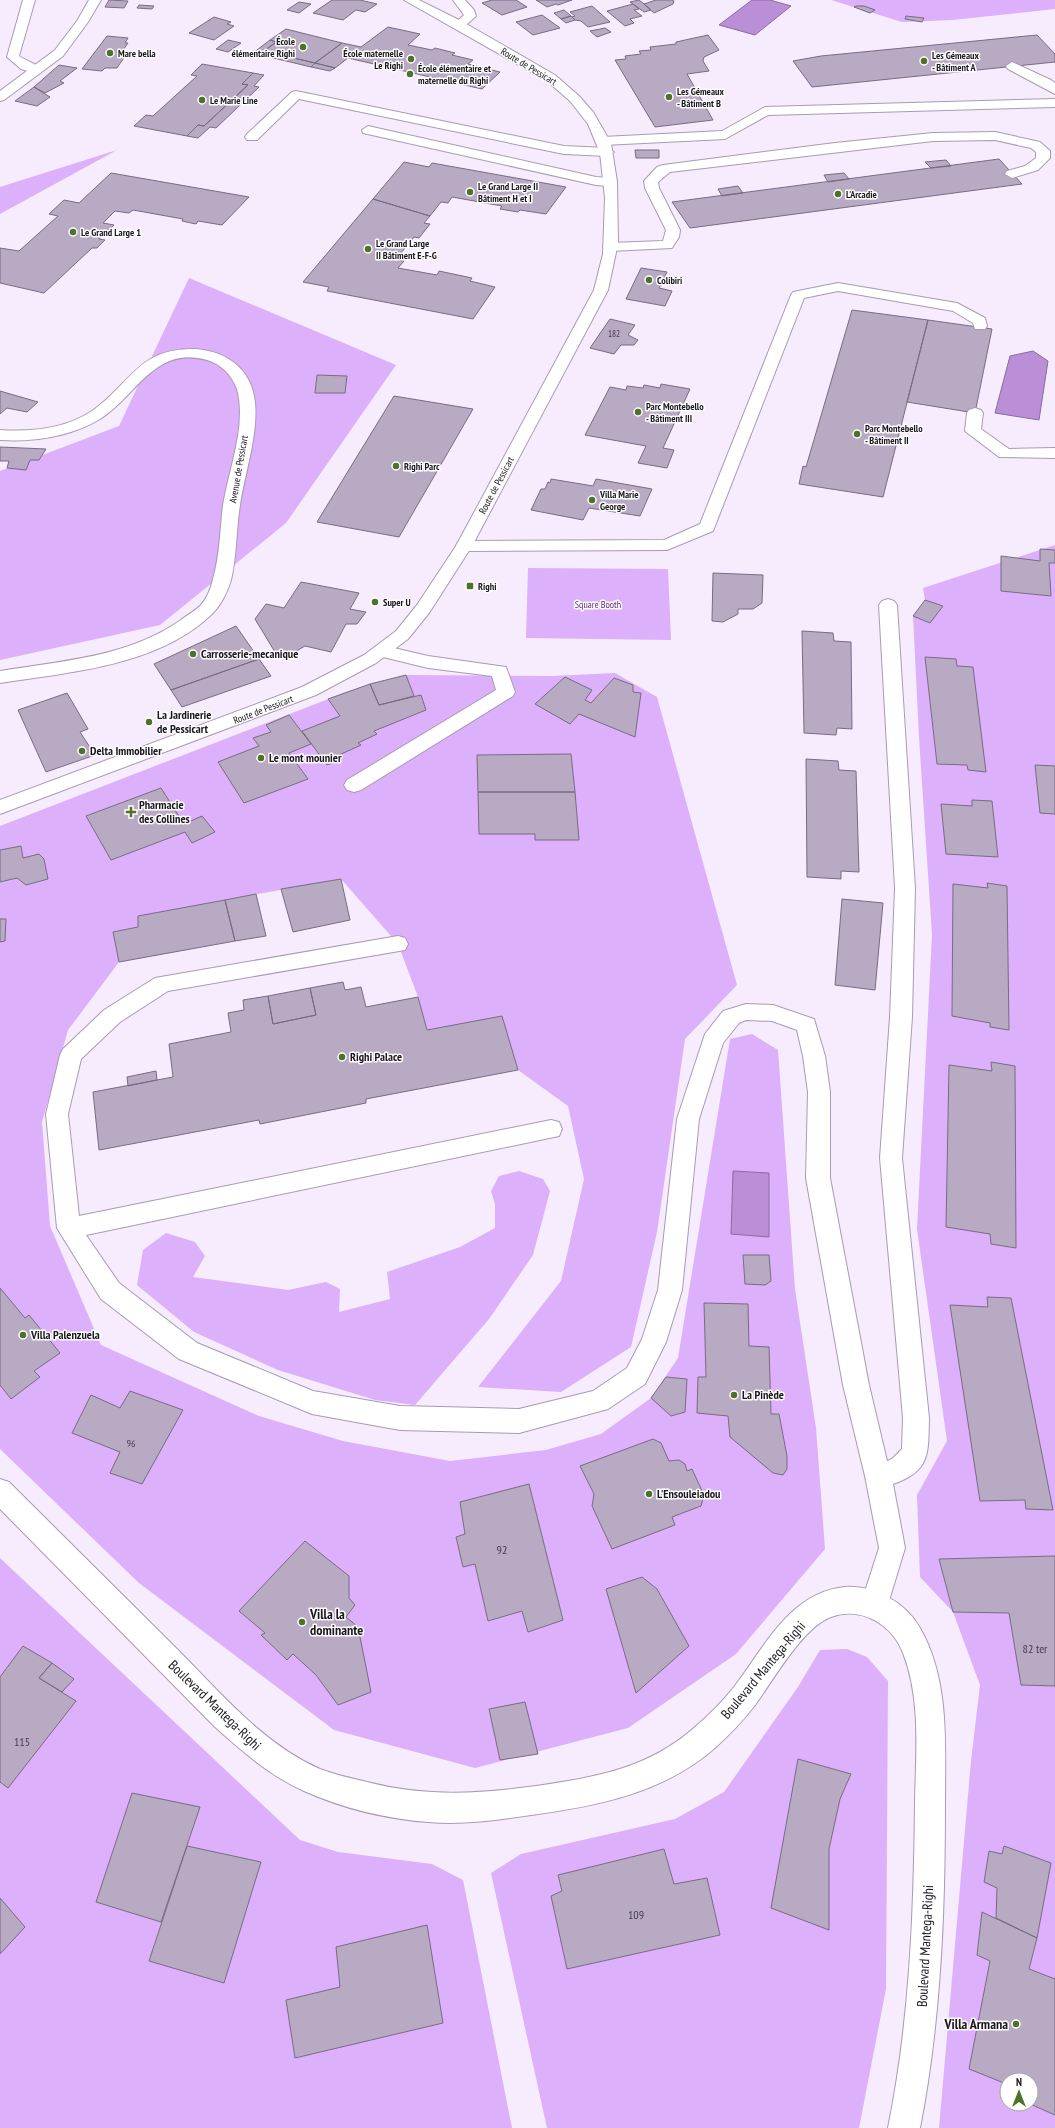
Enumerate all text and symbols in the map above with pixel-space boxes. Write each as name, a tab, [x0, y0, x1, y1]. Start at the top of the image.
place label: École élémentaire Righi	[232, 35, 295, 60]
marker: École élémentaire Righi	[298, 42, 308, 52]
street label: Route de Pessicart	[498, 45, 559, 88]
place label: Mare bella	[118, 47, 156, 60]
place label: École maternelle Le Righi	[343, 47, 403, 72]
marker: Mare bella	[105, 48, 115, 58]
place label: Les Gémeaux - Bâtiment A	[932, 49, 979, 74]
marker: École maternelle Le Righi	[406, 54, 416, 64]
marker: Les Gémeaux - Bâtiment A	[919, 56, 929, 66]
place label: École élémentaire et maternelle du Righi	[418, 62, 491, 87]
marker: École élémentaire et maternelle du Righi	[405, 69, 415, 79]
place label: Les Gémeaux - Bâtiment B	[677, 85, 724, 110]
marker: Les Gémeaux - Bâtiment B	[664, 92, 674, 102]
place label: Le Marie Line	[210, 94, 258, 107]
marker: Le Marie Line	[197, 95, 207, 105]
place label: Le Grand Large II Bâtiment H et I	[478, 180, 538, 205]
marker: Le Grand Large II Bâtiment H et I	[465, 187, 475, 197]
place label: L'Arcadie	[846, 188, 877, 201]
marker: L'Arcadie	[833, 189, 843, 199]
place label: Le Grand Large 1	[81, 226, 141, 239]
marker: Le Grand Large 1	[68, 227, 78, 237]
place label: Le Grand Large II Bâtiment E-F-G	[376, 237, 437, 262]
marker: Le Grand Large II Bâtiment E-F-G	[363, 244, 373, 254]
place label: Colibiri	[657, 274, 682, 287]
marker: Colibiri	[644, 275, 654, 285]
house number: 182	[608, 328, 620, 339]
place label: Parc Montebello - Bâtiment III	[646, 400, 704, 425]
marker: Parc Montebello - Bâtiment III	[633, 407, 643, 417]
place label: Parc Montebello - Bâtiment II	[865, 422, 923, 447]
marker: Parc Montebello - Bâtiment II	[852, 429, 862, 439]
street label: Avenue de Pessicart	[226, 434, 251, 504]
street label: Route de Pessicart	[476, 454, 517, 516]
place label: Righi Parc	[404, 460, 440, 473]
marker: Righi Parc	[391, 461, 401, 471]
place label: Villa Marie George	[599, 488, 639, 513]
marker: Villa Marie George	[587, 495, 597, 505]
place label: Righi	[478, 580, 496, 593]
marker: Righi	[465, 581, 475, 591]
place label: Super U	[383, 596, 411, 609]
marker: Super U	[370, 597, 380, 607]
park label: Square Booth	[575, 598, 621, 611]
place label: Carrosserie-mecanique	[201, 646, 298, 661]
marker: Carrosserie-mecanique	[188, 649, 198, 659]
street label: Route de Pessicart	[231, 692, 295, 727]
place label: La Jardinerie de Pessicart	[157, 707, 211, 736]
marker: La Jardinerie de Pessicart	[144, 717, 154, 727]
place label: Delta Immobilier	[90, 743, 162, 758]
marker: Delta Immobilier	[77, 746, 87, 756]
place label: Le mont mounier	[269, 750, 342, 765]
marker: Le mont mounier	[256, 753, 266, 763]
place label: Pharmacie des Collines	[139, 797, 190, 826]
marker: Pharmacie des Collines	[126, 807, 136, 817]
place label: Righi Palace	[350, 1049, 402, 1064]
marker: Righi Palace	[337, 1052, 347, 1062]
place label: Villa Palenzuela	[30, 1327, 100, 1342]
marker: Villa Palenzuela	[18, 1330, 28, 1340]
place label: La Pinède	[742, 1387, 784, 1402]
marker: La Pinède	[729, 1390, 739, 1400]
house number: 96	[127, 1437, 136, 1450]
place label: L'Ensouleiadou	[657, 1486, 720, 1501]
marker: L'Ensouleiadou	[644, 1489, 654, 1499]
house number: 92	[497, 1542, 507, 1557]
place label: Villa la dominante	[309, 1605, 363, 1639]
marker: Villa la dominante	[297, 1617, 307, 1627]
street label: Boulevard Mantega-Righi	[717, 1617, 809, 1723]
house number: 82 ter	[1023, 1641, 1048, 1656]
street label: Boulevard Mantega-Righi	[165, 1656, 265, 1754]
house number: 115	[14, 1734, 30, 1749]
street label: Boulevard Mantega-Righi	[913, 1884, 937, 2008]
house number: 109	[628, 1907, 644, 1922]
place label: Villa Armana	[944, 2015, 1008, 2033]
marker: Villa Armana	[1011, 2019, 1021, 2029]
north arrow	[999, 2072, 1039, 2112]
text: N	[1016, 2075, 1022, 2089]

